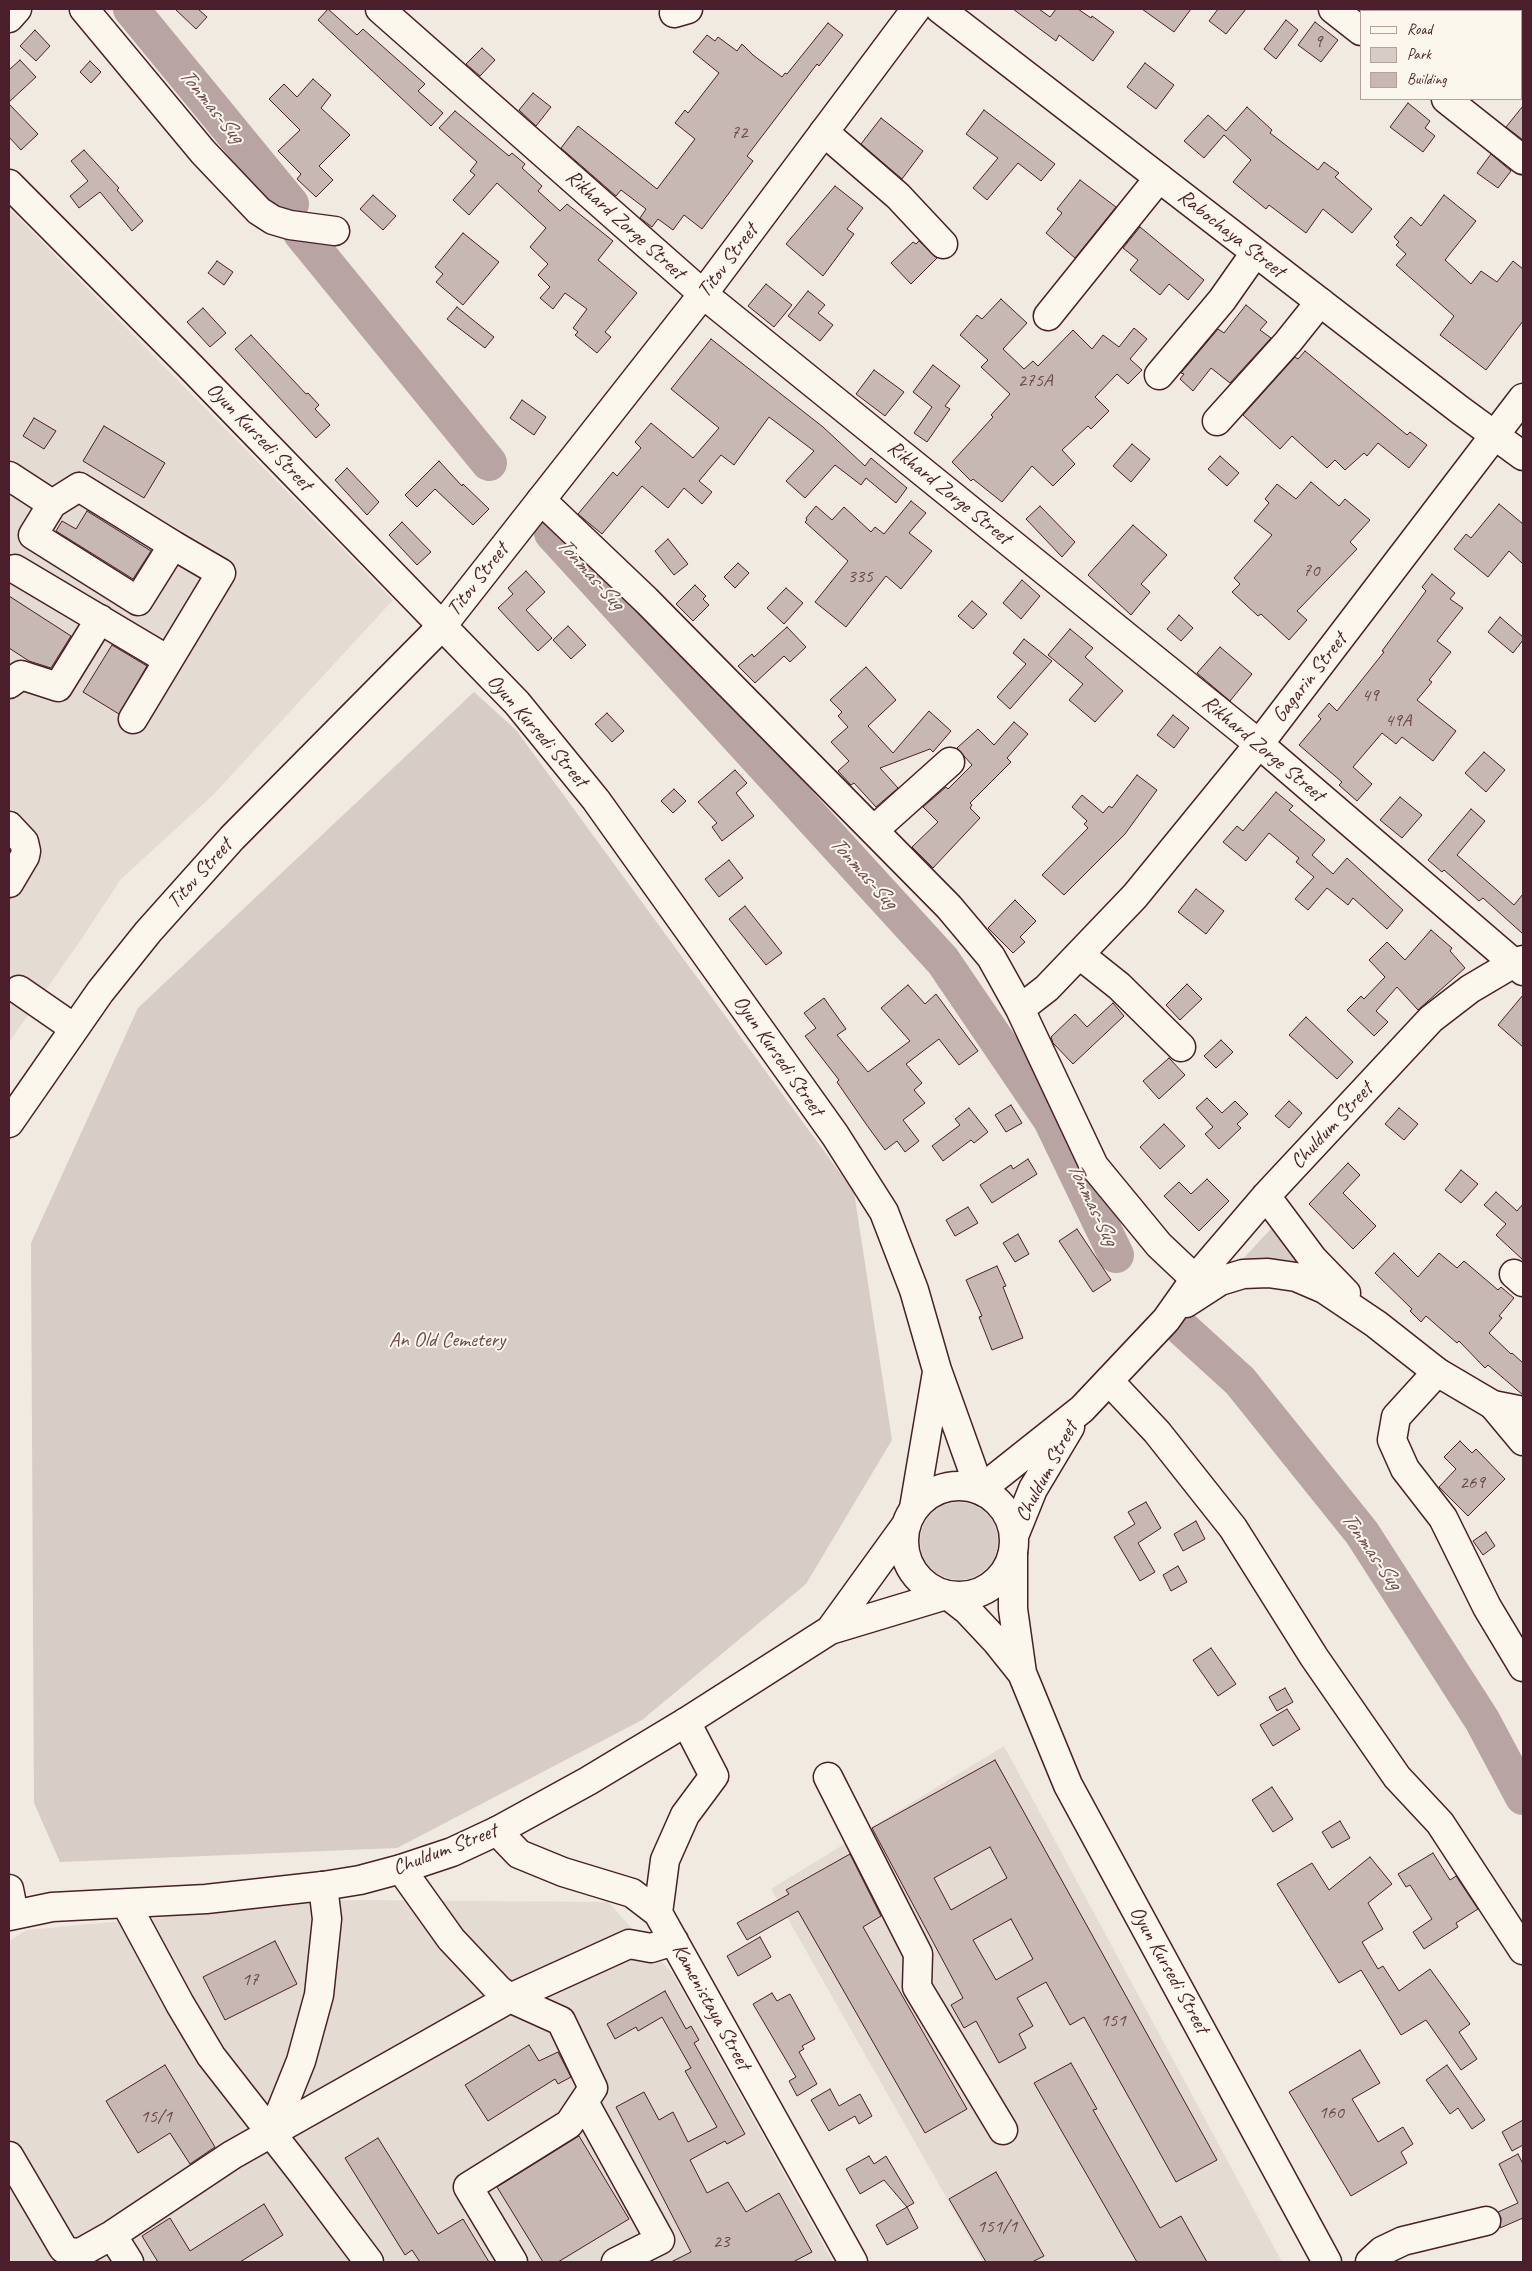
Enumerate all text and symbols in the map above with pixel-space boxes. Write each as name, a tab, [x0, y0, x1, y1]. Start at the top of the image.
legend	[1360, 10, 1522, 100]
text: Road	[1407, 20, 1432, 39]
house number: 9	[1314, 31, 1322, 53]
text: Park	[1407, 45, 1431, 64]
water label: Tonmas-Sug	[173, 63, 249, 149]
text: Building	[1407, 70, 1446, 89]
house number: 72	[730, 122, 748, 144]
street label: Rikhard Zorge Street	[560, 165, 690, 285]
street label: Rabochaya Street	[1172, 184, 1290, 284]
street label: Titov Street	[692, 219, 764, 303]
house number: 275А	[1017, 370, 1053, 392]
street label: Oyun Kursedi Street	[201, 377, 317, 497]
street label: Rikhard Zorge Street	[882, 435, 1016, 551]
water label: Tonmas-Sug	[550, 532, 630, 616]
street label: Titov Street	[442, 538, 514, 622]
house number: 70	[1302, 560, 1320, 582]
house number: 335	[847, 566, 873, 588]
street label: Gagarin Street	[1267, 628, 1353, 728]
street label: Oyun Kursedi Street	[481, 669, 593, 793]
house number: 49	[1361, 685, 1379, 707]
street label: Rikhard Zorge Street	[1197, 690, 1329, 808]
house number: 49А	[1385, 710, 1411, 732]
water label: Tonmas-Sug	[823, 831, 903, 915]
street label: Titov Street	[162, 834, 238, 914]
street label: Oyun Kursedi Street	[727, 991, 829, 1121]
street label: Chuldum Street	[1285, 1077, 1379, 1175]
water label: Tonmas-Sug	[1061, 1158, 1123, 1250]
park label: An Old Cemetery	[389, 1327, 505, 1353]
street label: Chuldum Street	[1010, 1418, 1084, 1526]
house number: 269	[1459, 1472, 1485, 1494]
water label: Tonmas-Sug	[1335, 1507, 1407, 1595]
street label: Chuldum Street	[389, 1819, 501, 1881]
street label: Oyun Kursedi Street	[1124, 1902, 1214, 2038]
street label: Kamenistaya Street	[666, 1939, 756, 2075]
house number: 17	[241, 1969, 259, 1991]
house number: 151	[1100, 2010, 1126, 2032]
house number: 160	[1318, 2102, 1344, 2124]
house number: 15/1	[140, 2106, 172, 2128]
house number: 151/1	[977, 2216, 1017, 2238]
house number: 23	[712, 2231, 730, 2253]

